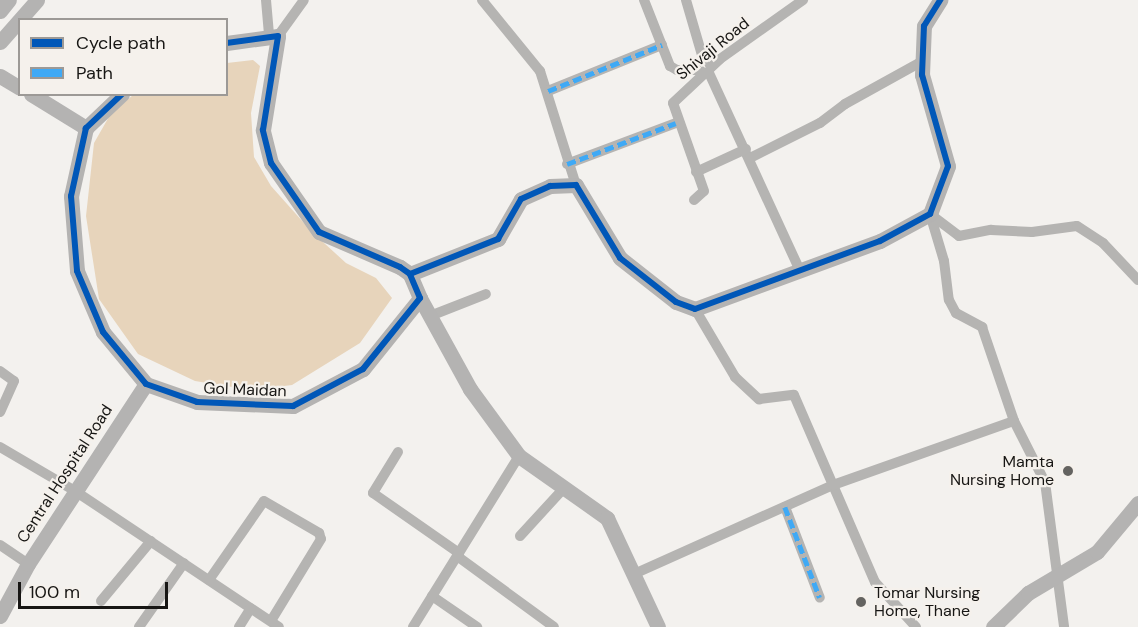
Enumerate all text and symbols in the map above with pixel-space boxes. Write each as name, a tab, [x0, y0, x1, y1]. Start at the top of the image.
street label: Shivaji Road	[673, 14, 753, 84]
legend	[18, 18, 228, 96]
text: Cycle path	[76, 31, 166, 55]
text: Path	[76, 61, 113, 85]
street label: Gol Maidan	[203, 379, 287, 401]
street label: Central Hospital Road	[13, 401, 117, 547]
place label: Mamta Nursing Home	[950, 452, 1054, 490]
marker: Mamta Nursing Home	[1059, 462, 1077, 480]
scale bar	[21, 570, 171, 608]
text: 100 m	[29, 580, 80, 604]
place label: Tomar Nursing Home, Thane	[874, 583, 980, 621]
marker: Tomar Nursing Home, Thane	[852, 593, 870, 611]

